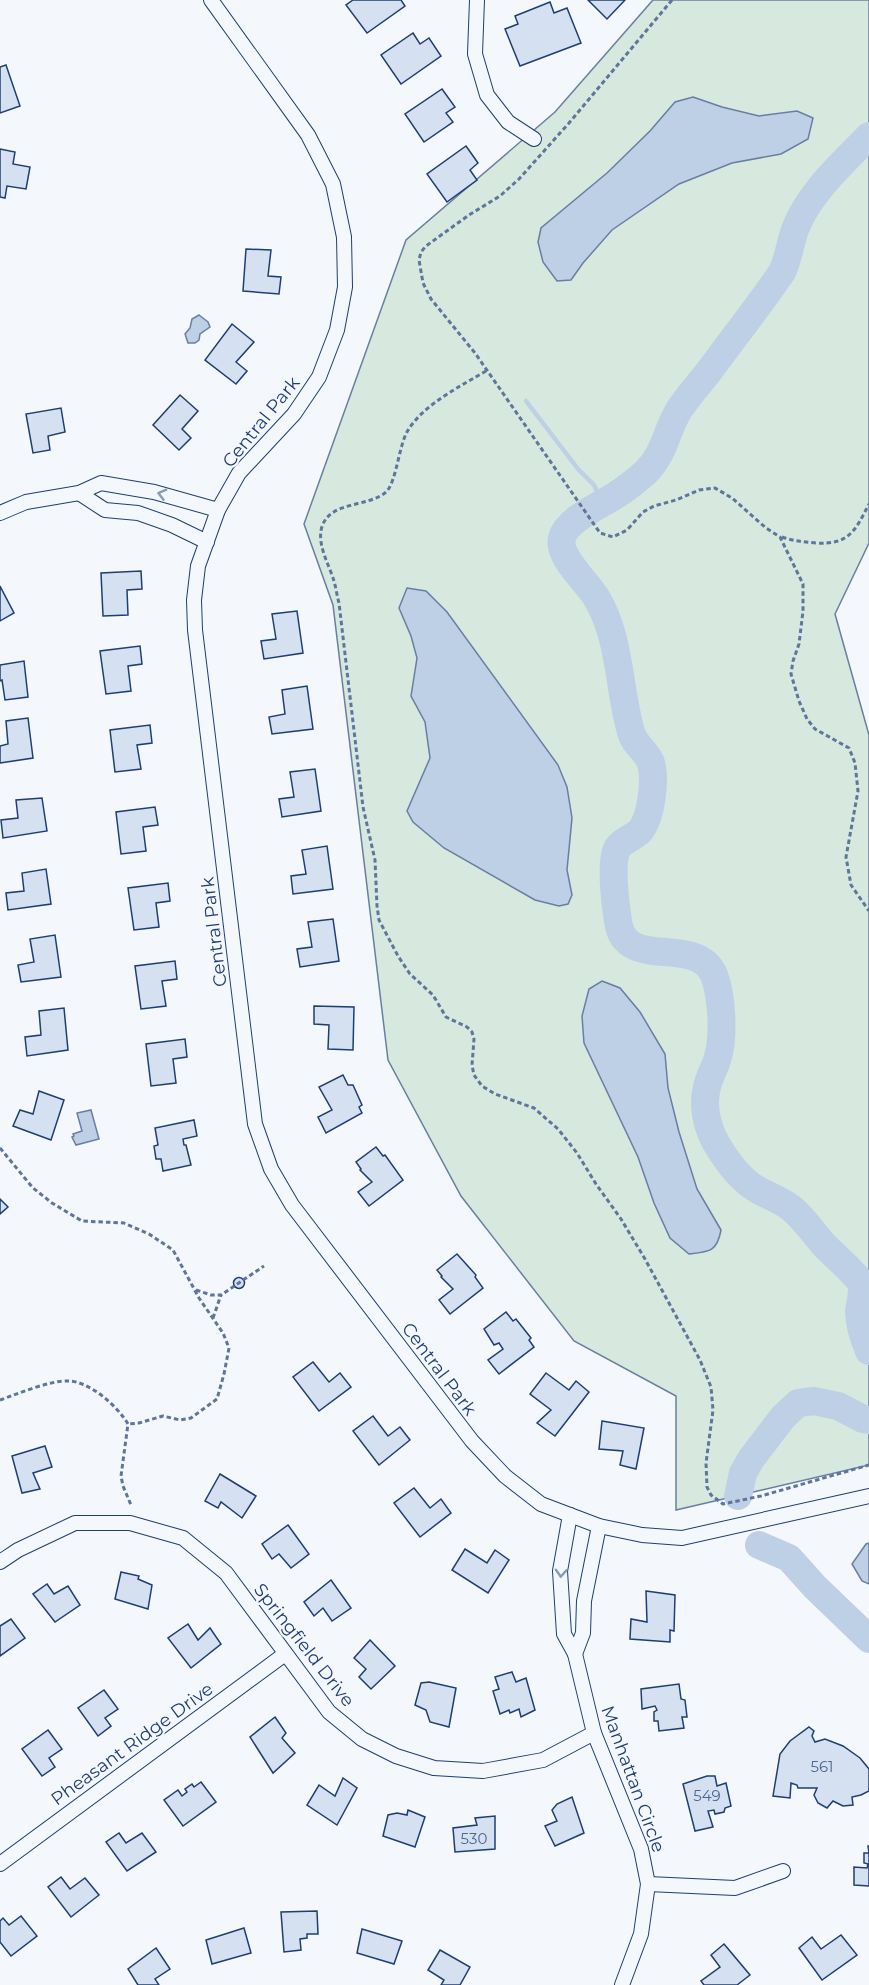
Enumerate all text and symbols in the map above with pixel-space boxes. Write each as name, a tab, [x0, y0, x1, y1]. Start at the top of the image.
street label: Central Park	[218, 372, 304, 472]
one-way arrow	[157, 489, 167, 502]
street label: Central Park	[196, 876, 232, 988]
street label: Central Park	[397, 1318, 481, 1420]
one-way arrow	[555, 1569, 568, 1578]
street label: Springfield Drive	[249, 1579, 359, 1711]
street label: Pheasant Ridge Drive	[47, 1678, 217, 1810]
street label: Manhattan Circle	[596, 1703, 670, 1856]
house number: 561	[810, 1757, 834, 1776]
house number: 549	[693, 1786, 721, 1805]
house number: 530	[461, 1829, 487, 1848]

